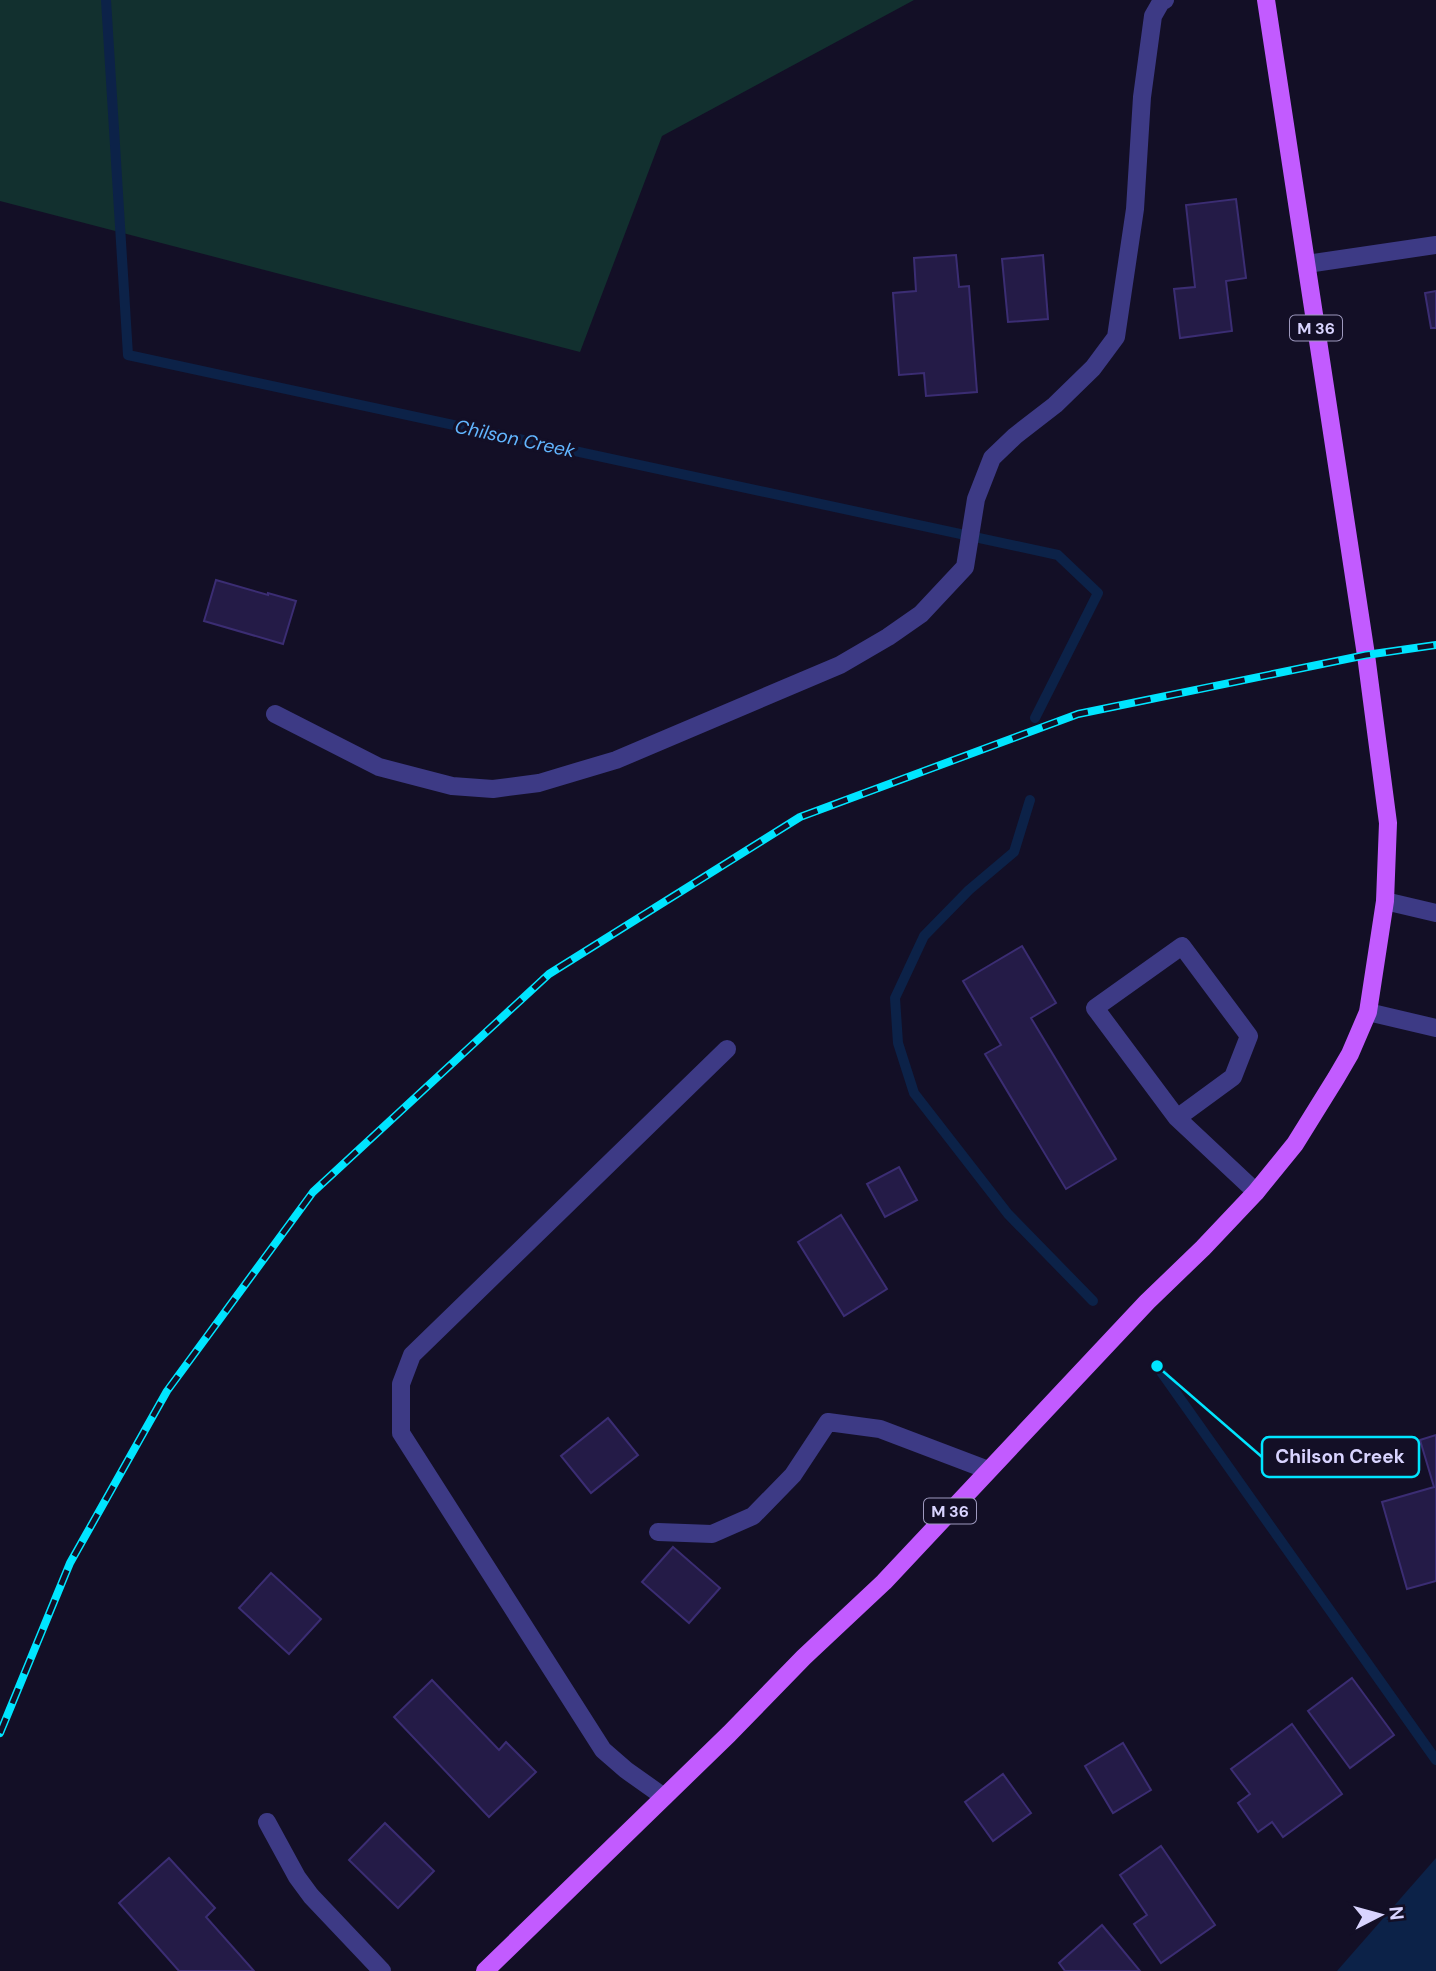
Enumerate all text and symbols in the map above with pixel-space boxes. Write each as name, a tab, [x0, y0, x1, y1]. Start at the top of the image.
road number: M 36	[1290, 316, 1342, 340]
water label: Chilson Creek	[453, 414, 577, 463]
callout: Chilson Creek	[1262, 1437, 1419, 1477]
text: Chilson Creek	[1275, 1444, 1405, 1469]
road number: M 36	[924, 1498, 976, 1524]
north arrow	[1345, 1880, 1415, 1950]
text: N	[1383, 1905, 1410, 1921]

